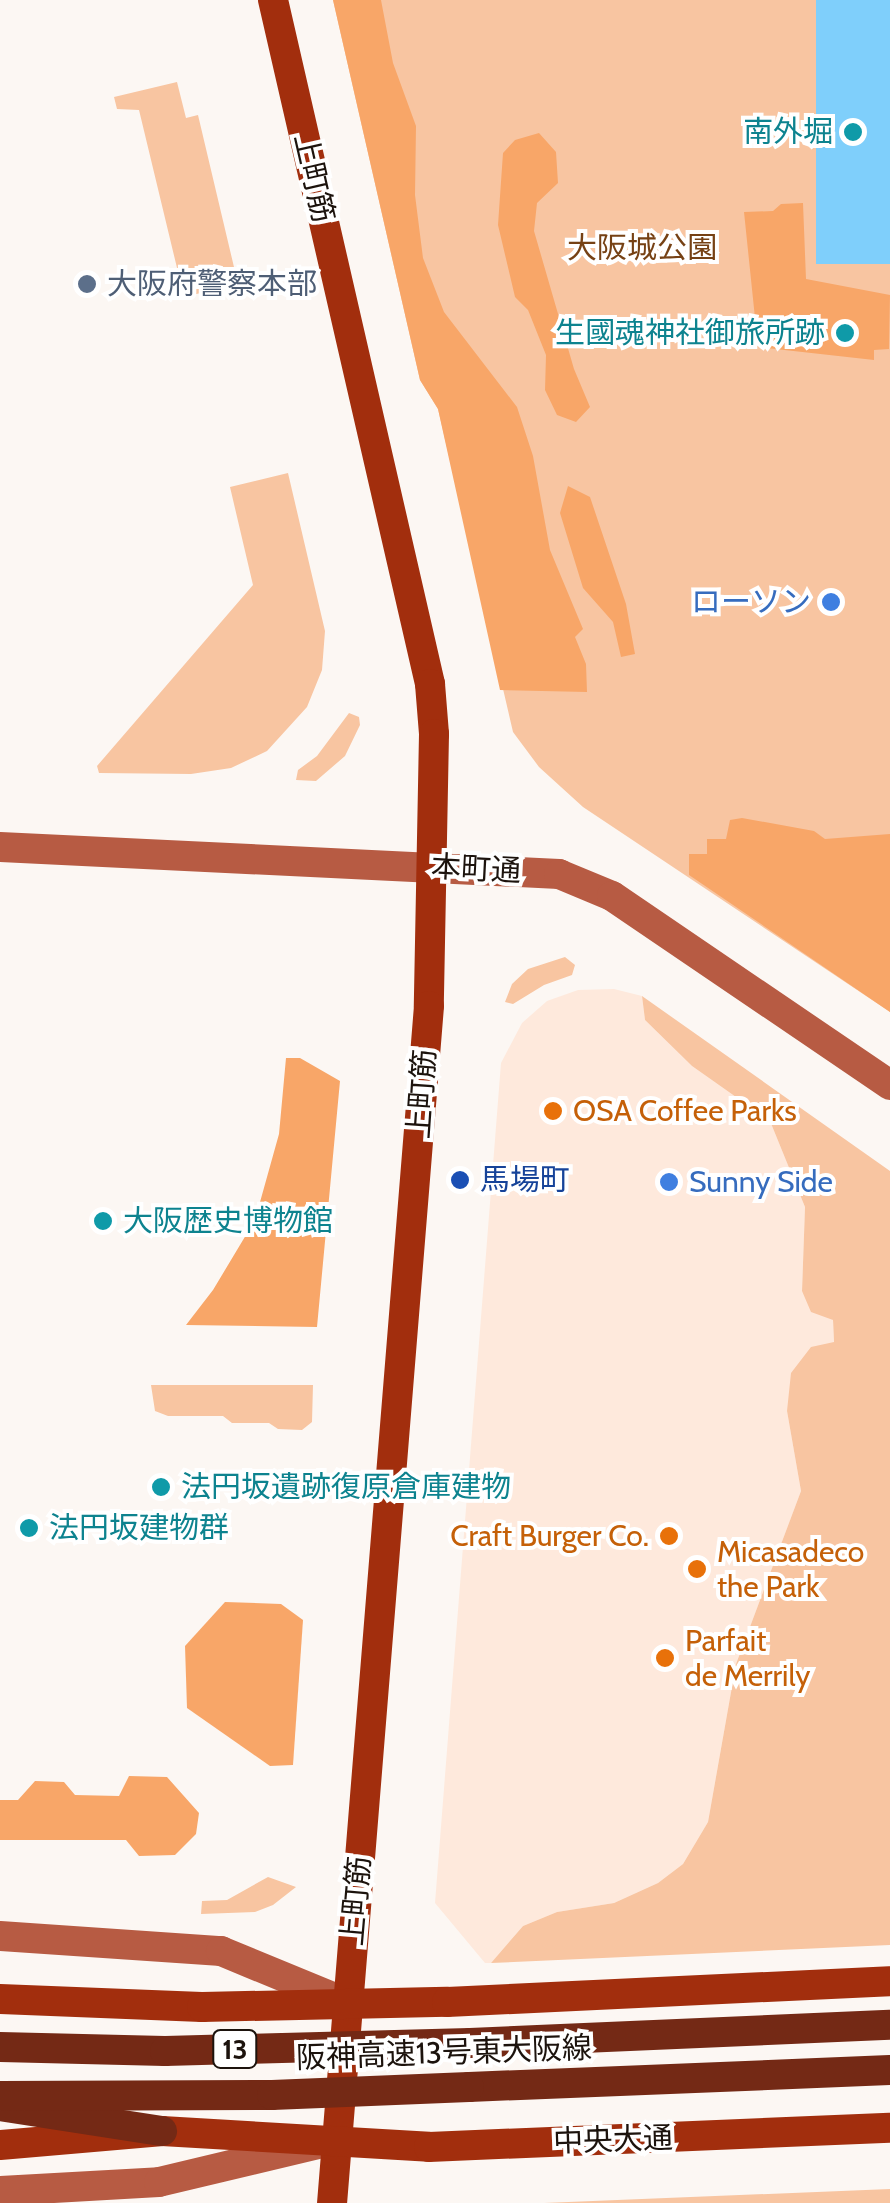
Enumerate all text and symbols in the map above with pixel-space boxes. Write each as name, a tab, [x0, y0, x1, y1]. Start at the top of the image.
place label: 南外堀	[743, 114, 833, 150]
marker: 南外堀	[842, 121, 864, 143]
street label: 上町筋	[286, 130, 342, 226]
park label: 大阪城公園	[567, 230, 717, 266]
place label: 大阪府警察本部	[107, 266, 317, 302]
marker: 大阪府警察本部	[76, 273, 98, 295]
place label: 生國魂神社御旅所跡	[555, 315, 825, 351]
marker: 生國魂神社御旅所跡	[834, 322, 856, 344]
place label: ローソン	[691, 584, 811, 620]
marker: ローソン	[820, 591, 842, 613]
street label: 本町通	[430, 849, 522, 889]
street label: 上町筋	[401, 1048, 443, 1140]
place label: OSA Coffee Parks	[573, 1093, 797, 1129]
marker: OSA Coffee Parks	[542, 1100, 564, 1122]
place label: 馬場町	[480, 1162, 570, 1198]
place label: Sunny Side	[689, 1164, 833, 1200]
marker: 馬場町	[449, 1169, 471, 1191]
marker: Sunny Side	[658, 1171, 680, 1193]
place label: 大阪歴史博物館	[123, 1203, 333, 1239]
marker: 大阪歴史博物館	[92, 1210, 114, 1232]
place label: 法円坂遺跡復原倉庫建物	[181, 1469, 511, 1505]
marker: 法円坂遺跡復原倉庫建物	[150, 1476, 172, 1498]
place label: 法円坂建物群	[49, 1510, 229, 1546]
marker: 法円坂建物群	[18, 1517, 40, 1539]
place label: Craft Burger Co.	[450, 1518, 649, 1554]
marker: Craft Burger Co.	[658, 1525, 680, 1547]
place label: Micasadeco the Park	[717, 1534, 864, 1604]
marker: Micasadeco the Park	[686, 1558, 708, 1580]
place label: Parfait de Merrily	[685, 1623, 810, 1694]
marker: Parfait de Merrily	[654, 1647, 676, 1669]
street label: 上町筋	[334, 1855, 378, 1947]
road number: 13	[210, 2026, 260, 2072]
street label: 阪神高速13号東大阪線	[295, 2030, 593, 2076]
street label: 中央大通	[552, 2120, 674, 2160]

